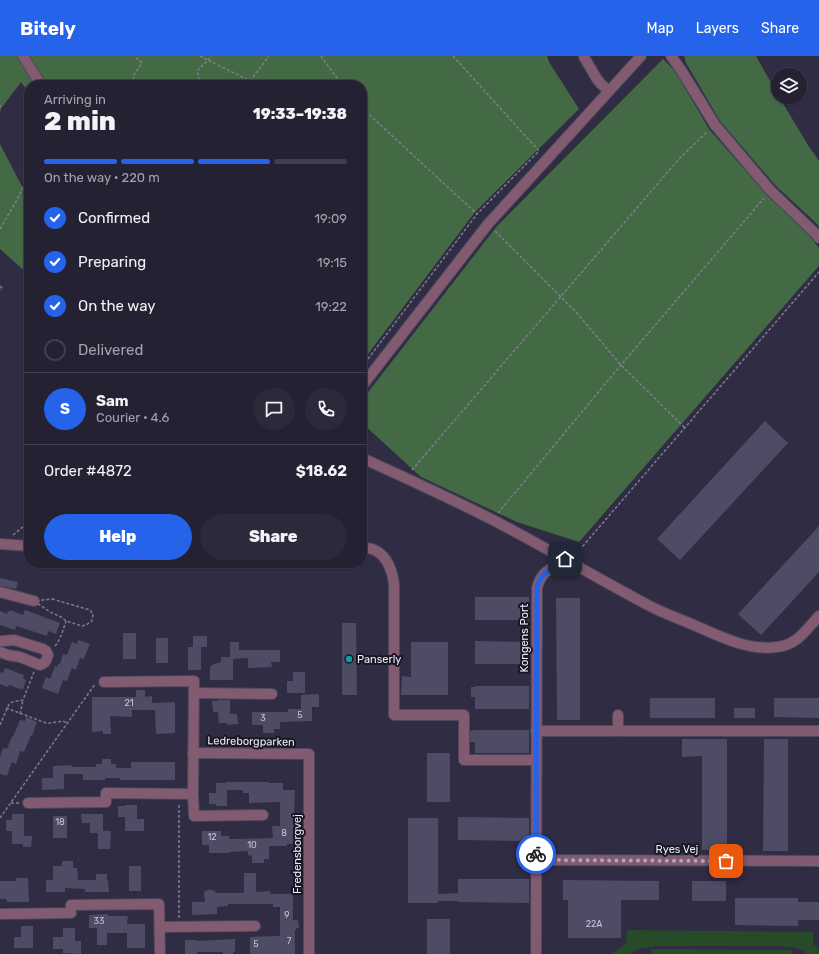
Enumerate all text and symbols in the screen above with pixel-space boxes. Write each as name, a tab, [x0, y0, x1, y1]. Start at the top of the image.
text: Bitely	[20, 17, 76, 40]
text: Map	[647, 20, 674, 37]
text: Layers	[696, 20, 739, 37]
text: Share	[761, 20, 799, 37]
map controls	[771, 68, 807, 104]
button: layers	[771, 68, 807, 104]
text: Arriving in	[44, 92, 106, 107]
text: 19:33–19:38	[253, 105, 347, 123]
text: 2 min	[44, 106, 116, 137]
text: On the way · 220 m	[44, 170, 160, 185]
icon: check	[44, 207, 66, 229]
text: Confirmed	[78, 209, 150, 227]
text: 19:09	[314, 211, 347, 226]
icon: check	[44, 251, 66, 273]
text: Preparing	[78, 253, 146, 271]
text: 19:15	[317, 255, 347, 270]
icon: check	[44, 295, 66, 317]
text: On the way	[78, 297, 156, 315]
text: 19:22	[315, 299, 347, 314]
text: Delivered	[78, 341, 143, 359]
button: chat	[253, 388, 295, 430]
button: phone	[305, 388, 347, 430]
text: Sam	[96, 392, 129, 410]
text: S	[60, 400, 70, 418]
text: Courier · 4.6	[96, 410, 169, 425]
text: Order #4872	[44, 462, 132, 480]
text: $18.62	[296, 462, 347, 480]
button: Help	[44, 514, 192, 560]
button: Share	[200, 514, 347, 560]
pin	[548, 542, 582, 576]
icon: home	[554, 548, 576, 570]
street label: Kongens Port	[518, 603, 531, 672]
place label: Panserly	[357, 653, 401, 666]
marker: Panserly	[344, 654, 354, 664]
house number: 21	[124, 698, 134, 708]
house number: 5	[297, 710, 303, 720]
house number: 3	[260, 713, 266, 723]
street label: Ledreborgparken	[207, 734, 295, 749]
street label: Fredensborgvej	[291, 814, 304, 894]
house number: 18	[55, 817, 65, 827]
house number: 8	[281, 828, 287, 838]
house number: 12	[207, 832, 217, 842]
courier	[516, 834, 556, 874]
house number: 10	[247, 840, 257, 850]
icon: bike	[525, 843, 547, 865]
street label: Ryes Vej	[656, 843, 699, 856]
pin	[709, 844, 743, 878]
icon: bag	[715, 850, 737, 872]
house number: 9	[284, 910, 290, 920]
house number: 33	[94, 916, 104, 926]
house number: 22A	[586, 919, 602, 929]
house number: 7	[287, 936, 292, 946]
house number: 5	[253, 939, 259, 949]

